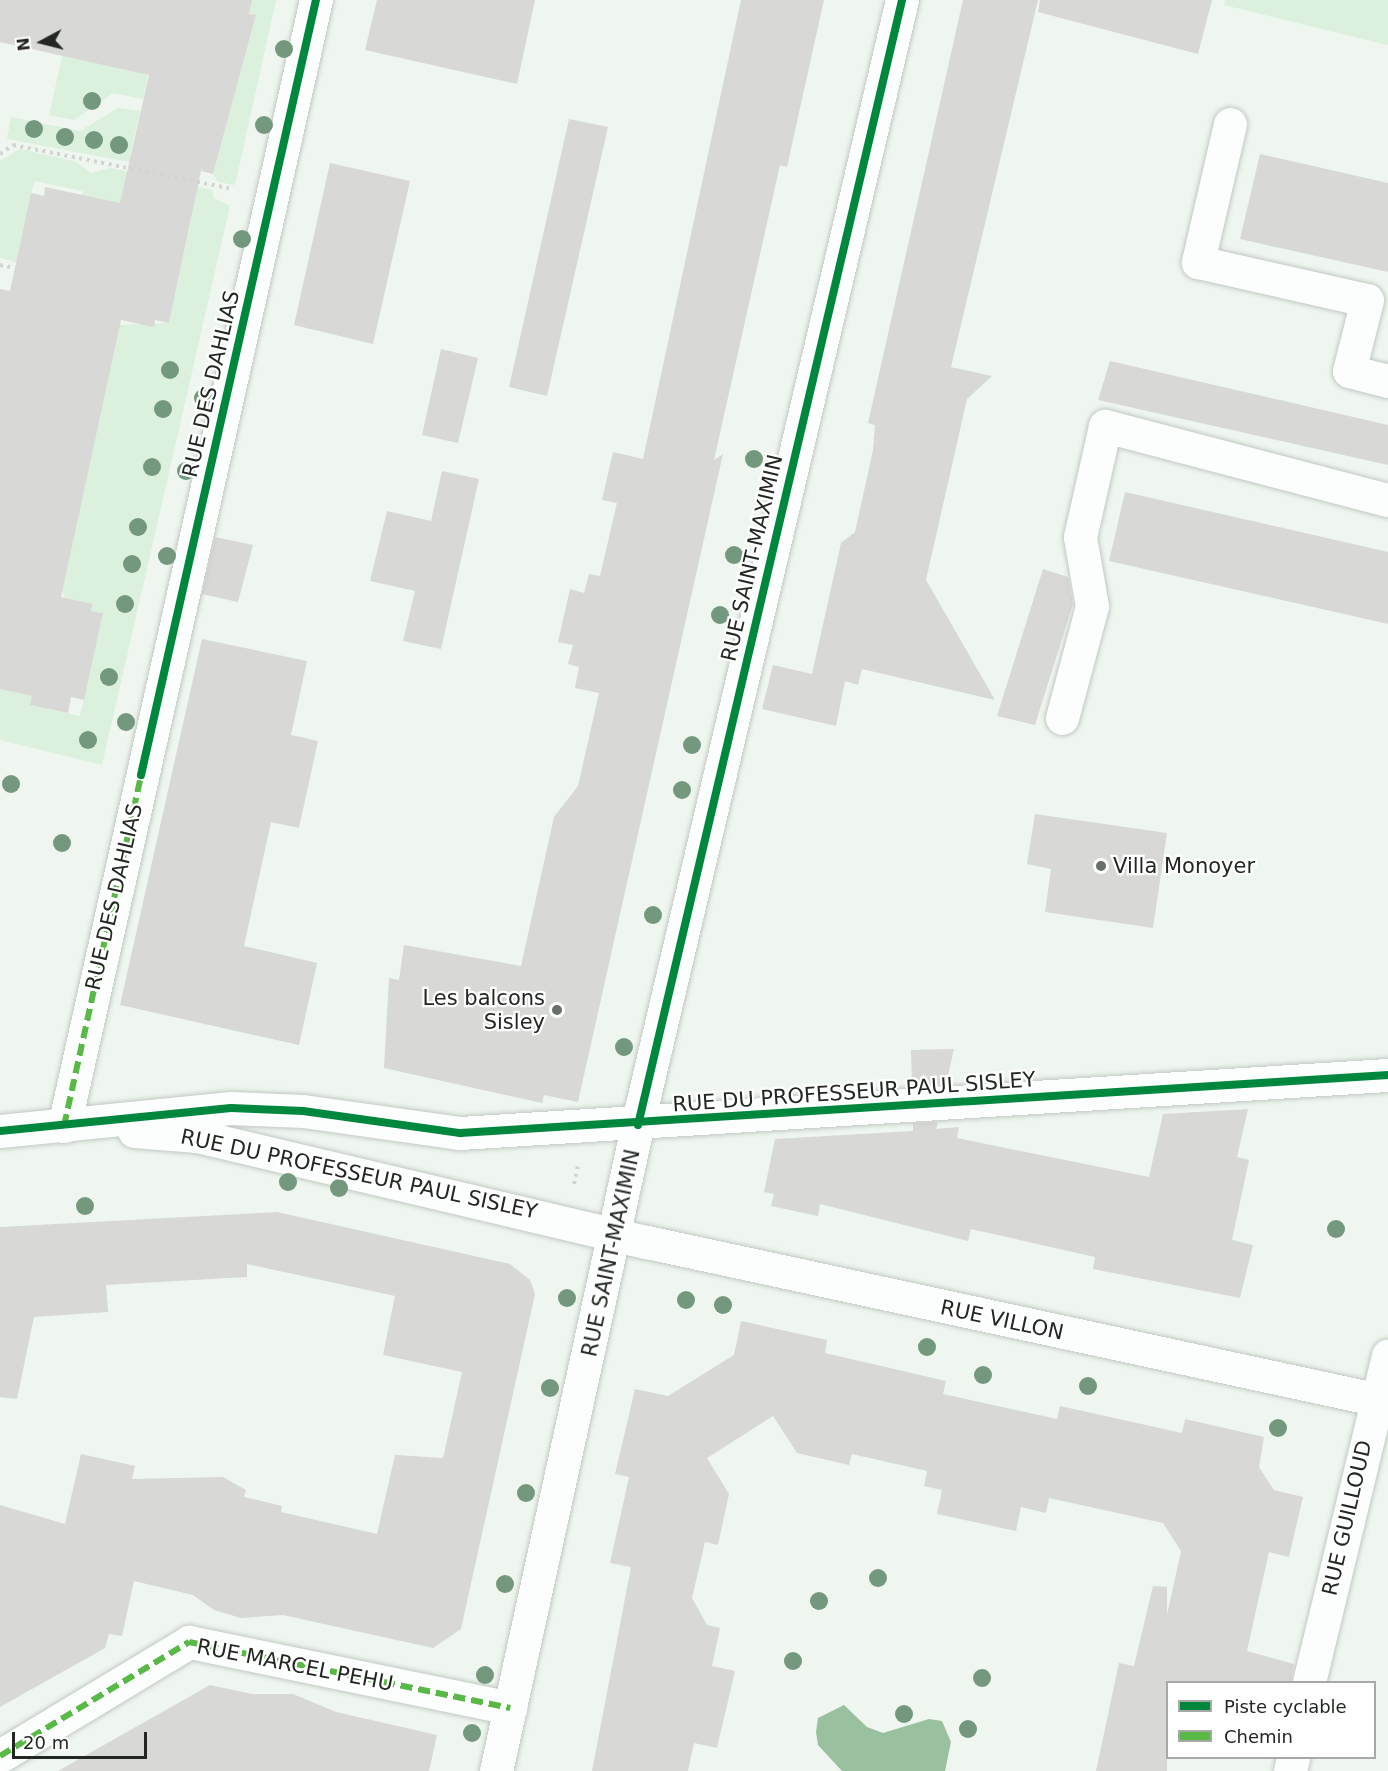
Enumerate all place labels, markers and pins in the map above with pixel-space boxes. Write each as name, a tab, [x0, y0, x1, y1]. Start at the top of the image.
place label: Villa Monoyer	[1113, 853, 1255, 879]
marker: Villa Monoyer	[1094, 859, 1108, 873]
place label: Les balcons Sisley	[422, 985, 545, 1035]
marker: Les balcons Sisley	[550, 1003, 564, 1017]

